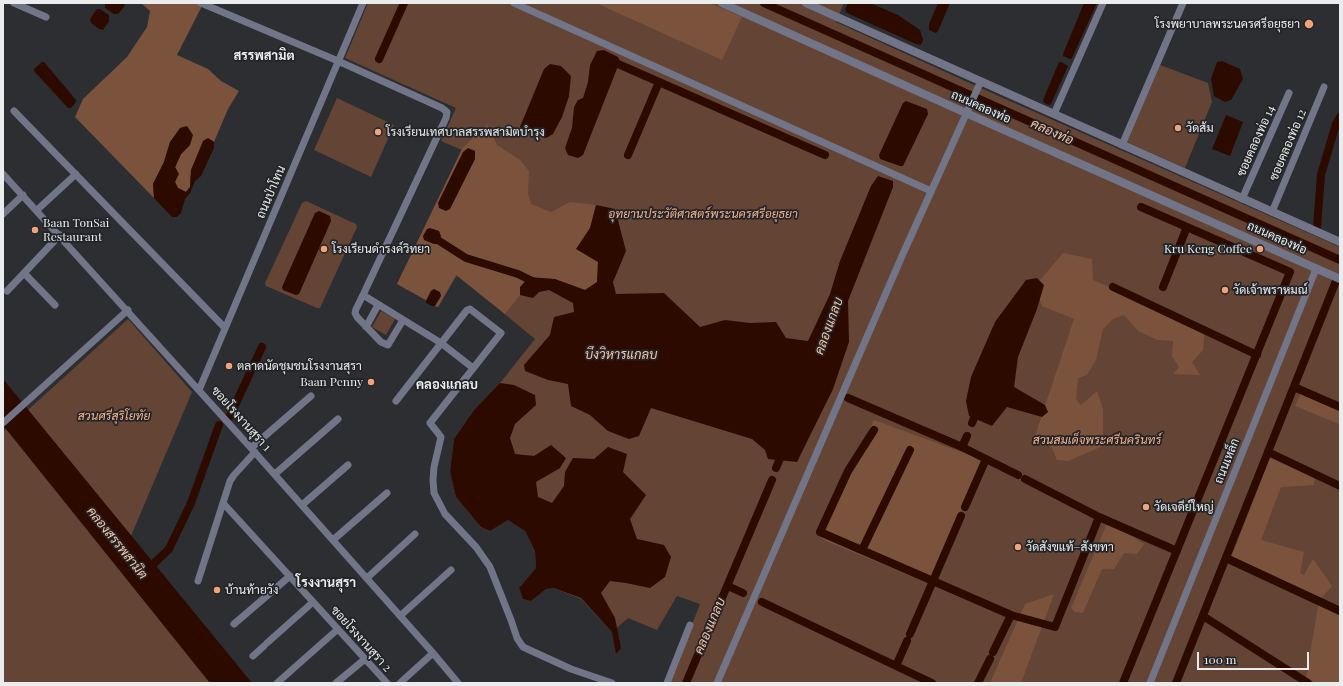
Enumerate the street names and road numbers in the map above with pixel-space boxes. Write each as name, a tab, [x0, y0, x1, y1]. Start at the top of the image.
street label: ถนนคลองท่อ	[949, 87, 1013, 127]
street label: ซอยคลองท่อ 14	[1234, 103, 1278, 179]
street label: ซอยคลองท่อ 12	[1267, 107, 1309, 183]
street label: ถนนป่าโทน	[253, 163, 289, 221]
street label: ถนนคลองท่อ	[1245, 218, 1309, 258]
street label: ซอยโรงงานสุรา 1	[208, 384, 274, 454]
street label: ถนนเหล็ก	[1211, 436, 1243, 486]
street label: ซอยโรงงานสุรา 2	[328, 603, 394, 675]

